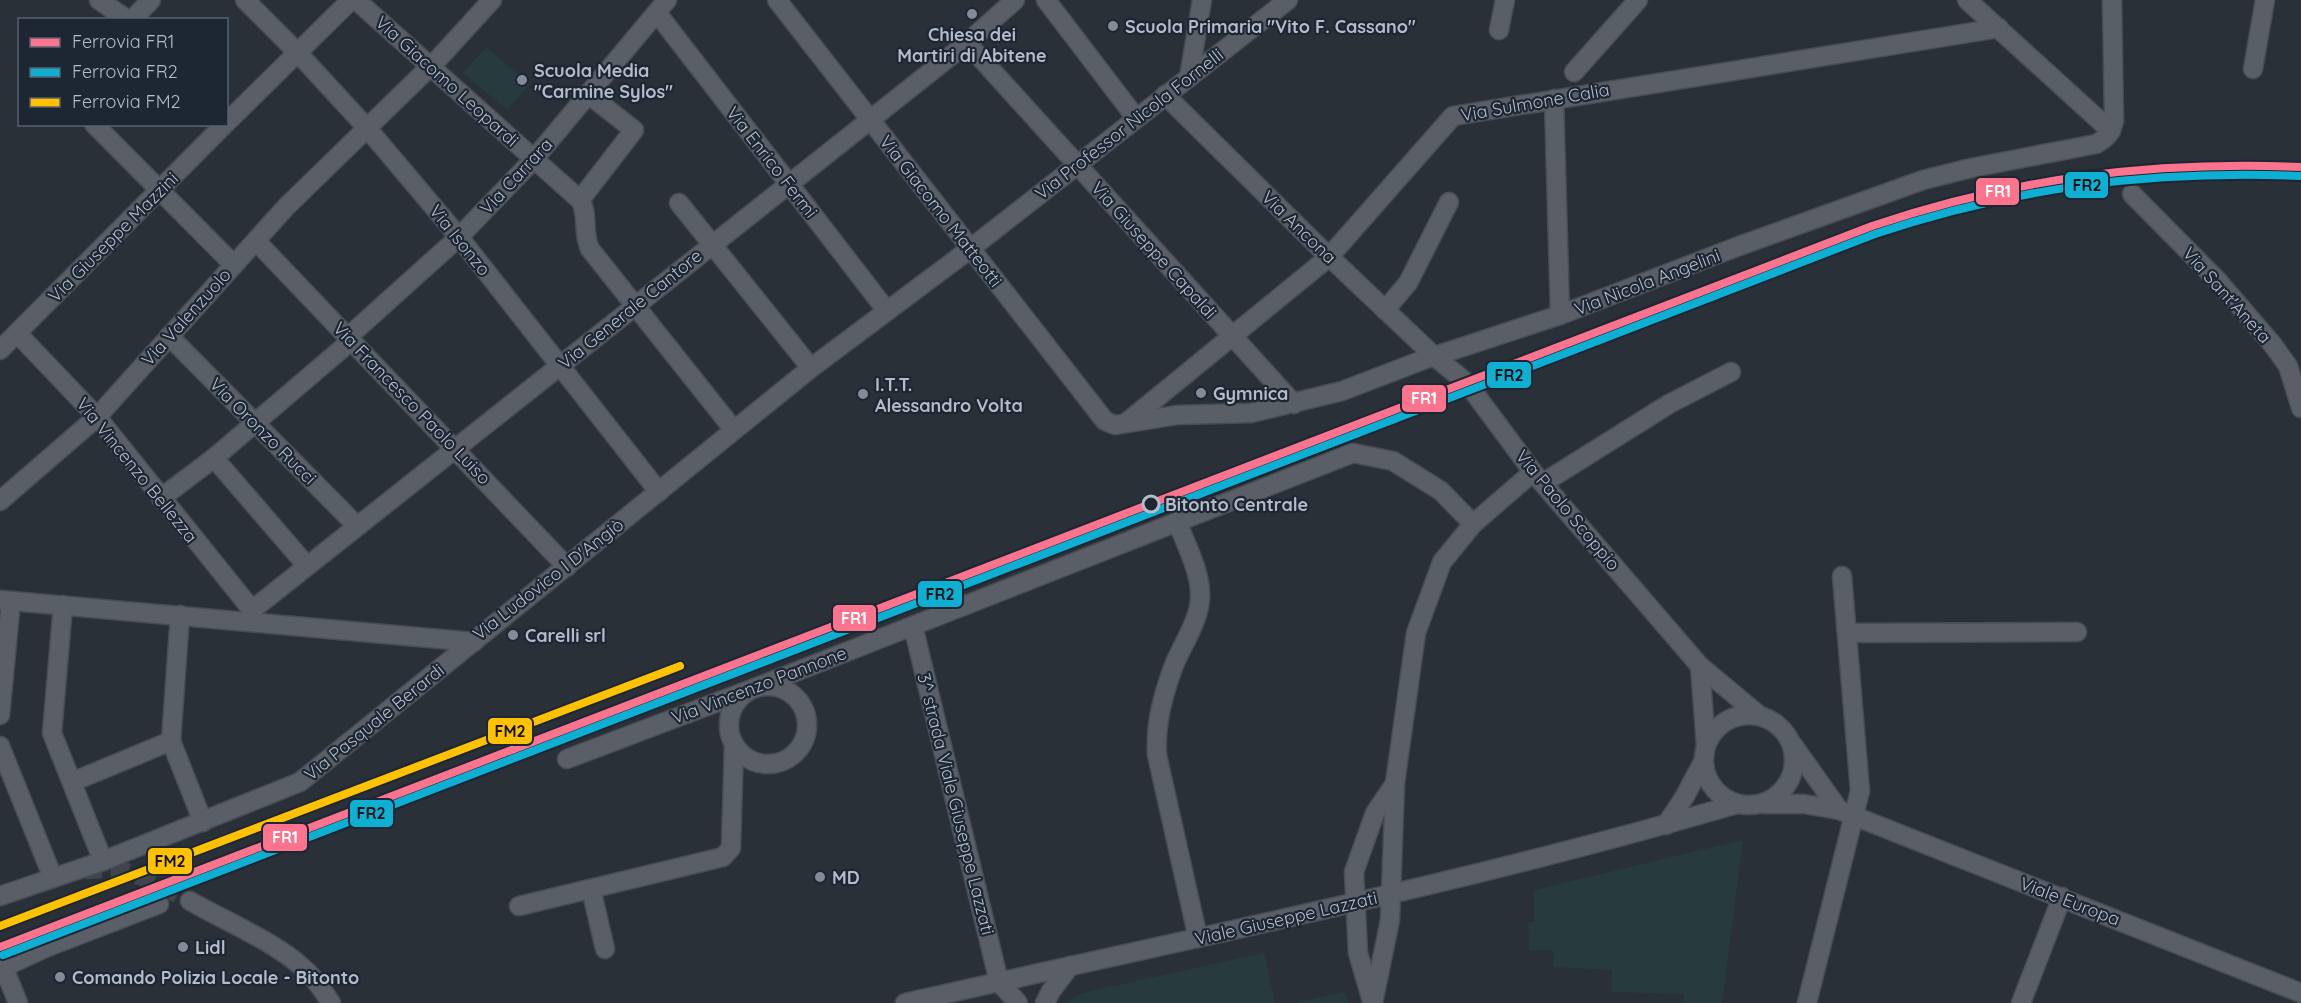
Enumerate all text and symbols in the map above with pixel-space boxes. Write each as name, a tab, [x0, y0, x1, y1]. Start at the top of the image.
marker: Chiesa dei Martiri di Abitene	[965, 7, 979, 21]
street label: Via Giacomo Leopardi	[371, 11, 523, 151]
place label: Scuola Primaria "Vito F. Cassano"	[1125, 15, 1416, 38]
legend	[18, 18, 228, 126]
marker: Scuola Primaria "Vito F. Cassano"	[1106, 19, 1120, 33]
place label: Chiesa dei Martiri di Abitene	[897, 23, 1047, 67]
text: Ferrovia FR1	[72, 30, 174, 53]
street label: Via Professor Nicola Fornelli	[1030, 43, 1228, 205]
place label: Scuola Media "Carmine Sylos"	[534, 59, 673, 103]
text: Ferrovia FR2	[72, 60, 178, 83]
marker: Scuola Media "Carmine Sylos"	[515, 73, 529, 87]
street label: Via Sulmone Calia	[1459, 78, 1611, 126]
text: Ferrovia FM2	[72, 90, 181, 113]
street label: Via Enrico Fermi	[721, 102, 823, 222]
street label: Via Giacomo Matteotti	[875, 131, 1007, 291]
street label: Via Carrara	[475, 133, 557, 219]
street label: Via Giuseppe Mazzini	[43, 167, 183, 307]
line badge: FR2	[2064, 171, 2109, 199]
text: FR2	[2072, 175, 2102, 195]
street label: Via Giuseppe Capaldi	[1086, 177, 1222, 323]
line badge: FR1	[1975, 177, 2020, 206]
text: FR1	[1985, 181, 2011, 201]
street label: Via Ancona	[1257, 186, 1341, 268]
street label: Via Isonzo	[424, 200, 496, 280]
street label: Via Sant'Aneta	[2178, 242, 2276, 348]
street label: Via Generale Cantore	[554, 244, 706, 374]
street label: Via Nicola Angelini	[1571, 244, 1723, 320]
street label: Via Valenzuolo	[136, 263, 236, 371]
street label: Via Francesco Paolo Luiso	[328, 317, 496, 489]
line badge: FR2	[1486, 361, 1532, 389]
text: FR2	[1494, 365, 1524, 385]
street label: Via Oronzo Rucci	[205, 373, 321, 489]
place label: I.T.T. Alessandro Volta	[875, 373, 1023, 417]
place label: Gymnica	[1213, 382, 1288, 405]
line badge: FR1	[1401, 384, 1447, 413]
marker: Gymnica	[1194, 386, 1208, 400]
marker: I.T.T. Alessandro Volta	[856, 387, 870, 401]
text: FR1	[1411, 388, 1437, 408]
street label: Via Vincenzo Bellezza	[71, 393, 203, 547]
street label: Via Paolo Scoppio	[1511, 445, 1625, 575]
place label: Bitonto Centrale	[1165, 493, 1308, 516]
marker: Bitonto Centrale	[1142, 495, 1160, 513]
street label: Via Ludovico I D'Angiò	[468, 513, 628, 645]
line badge: FR2	[917, 580, 963, 608]
text: FR2	[925, 584, 955, 604]
line badge: FR1	[832, 604, 877, 632]
text: FR1	[841, 608, 867, 628]
place label: Carelli srl	[525, 624, 606, 647]
marker: Carelli srl	[506, 628, 520, 642]
street label: Via Vincenzo Pannone	[668, 641, 850, 729]
street label: Via Pasquale Berardi	[299, 658, 449, 786]
street label: 3^ strada Viale Giuseppe Lazzati	[912, 671, 1000, 937]
line badge: FM2	[487, 717, 533, 745]
text: FM2	[494, 721, 526, 741]
line badge: FR2	[349, 799, 394, 828]
text: FR2	[356, 803, 386, 823]
line badge: FR1	[262, 823, 308, 852]
text: FR1	[272, 827, 298, 847]
line badge: FM2	[147, 847, 193, 875]
text: FM2	[154, 851, 186, 871]
place label: MD	[832, 866, 860, 889]
marker: MD	[813, 870, 827, 884]
street label: Viale Europa	[2017, 871, 2123, 931]
street label: Viale Giuseppe Lazzati	[1193, 886, 1379, 950]
place label: Lidl	[195, 936, 226, 959]
marker: Lidl	[176, 940, 190, 954]
place label: Comando Polizia Locale - Bitonto	[72, 966, 359, 989]
marker: Comando Polizia Locale - Bitonto	[53, 970, 67, 984]

